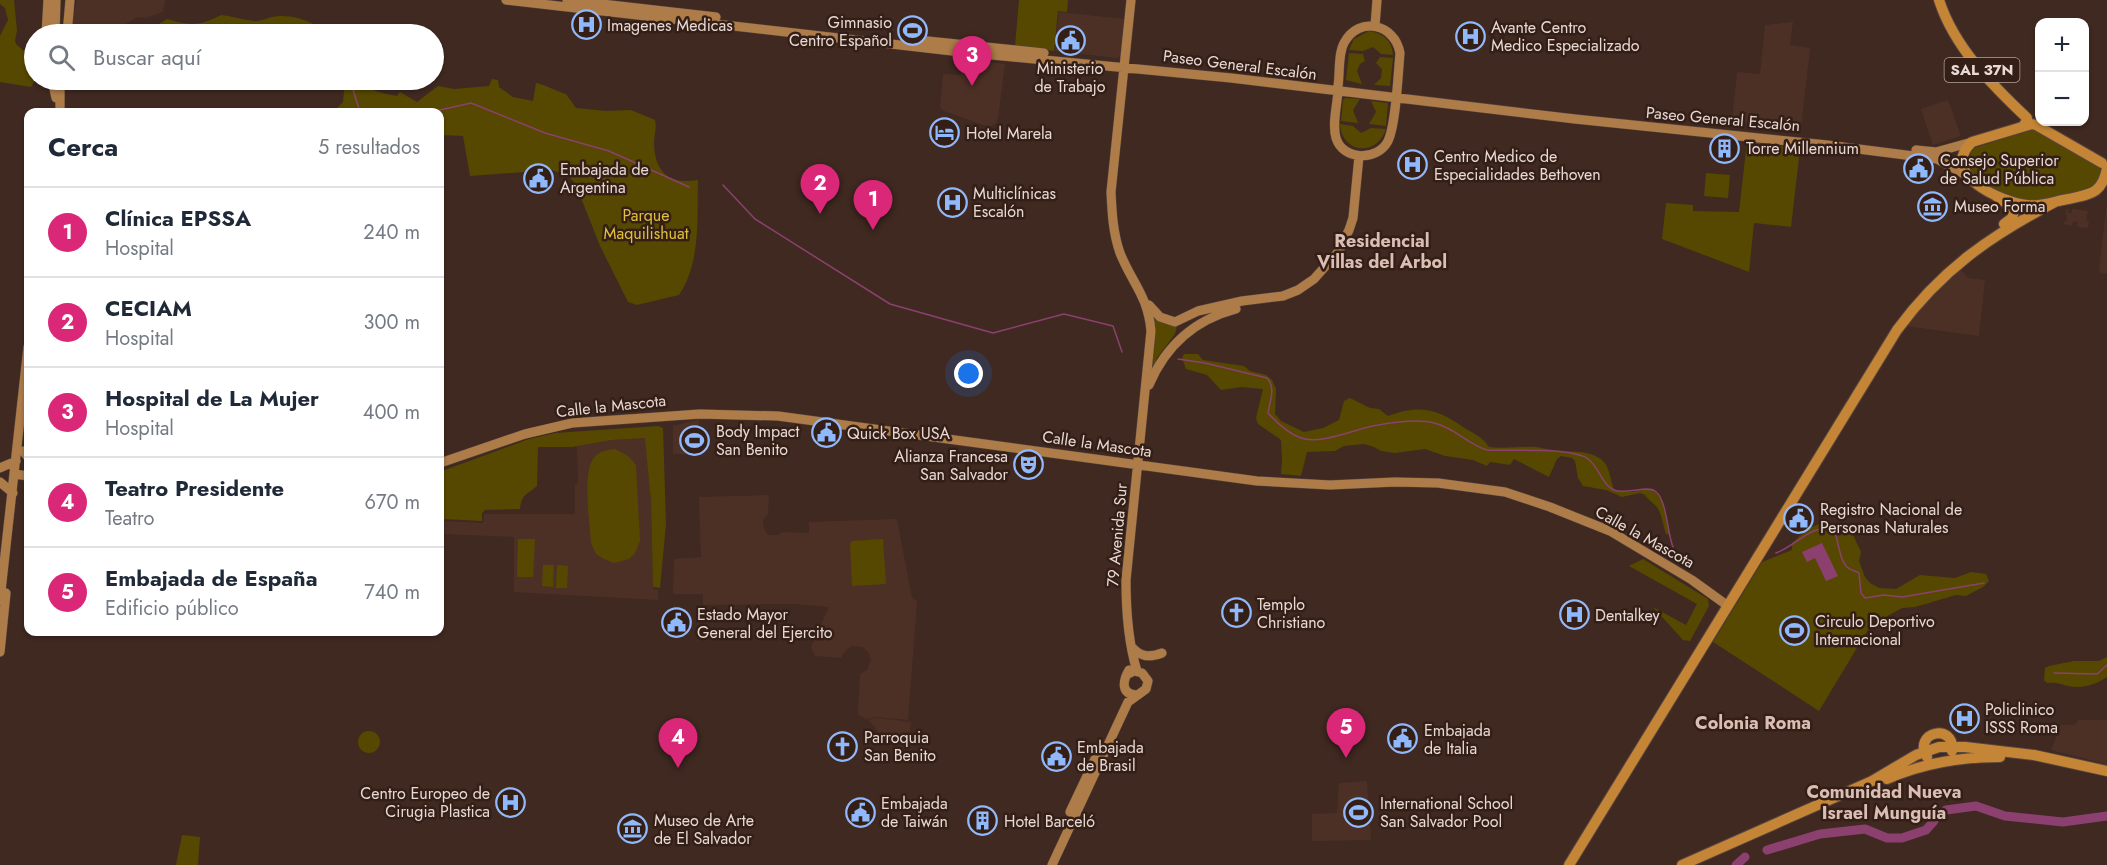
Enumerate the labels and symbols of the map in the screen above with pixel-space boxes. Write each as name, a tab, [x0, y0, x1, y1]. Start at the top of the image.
hospital icon: Imagenes Medicas	[570, 9, 602, 41]
place label: Gimnasio Centro Español	[789, 11, 892, 52]
place label: Imagenes Medicas	[607, 14, 733, 37]
sports icon: Gimnasio Centro Español	[897, 15, 929, 47]
place label: Avante Centro Medico Especializado	[1491, 16, 1640, 57]
hospital icon: Avante Centro Medico Especializado	[1454, 20, 1486, 52]
public building icon: Ministerio de Trabajo	[1054, 24, 1086, 56]
pin: 3	[952, 36, 992, 86]
street label: Paseo General Escalón	[1162, 44, 1318, 86]
place label: Ministerio de Trabajo	[1034, 57, 1106, 98]
road number: SAL 37N	[1944, 58, 2020, 82]
street label: Paseo General Escalón	[1645, 101, 1801, 137]
hotel icon: Hotel Marela	[929, 117, 961, 149]
place label: Hotel Marela	[966, 122, 1052, 145]
building icon: Torre Millennium	[1709, 132, 1741, 164]
place label: Torre Millennium	[1746, 137, 1859, 160]
place label: Centro Medico de Especialidades Bethoven	[1434, 145, 1601, 186]
hospital icon: Centro Medico de Especialidades Bethoven	[1397, 149, 1429, 181]
place label: Consejo Superior de Salud Pública	[1940, 149, 2059, 190]
public building icon: Consejo Superior de Salud Pública	[1903, 153, 1935, 185]
place label: Embajada de Argentina	[560, 158, 649, 199]
public building icon: Embajada de Argentina	[523, 162, 555, 194]
pin: 2	[800, 164, 840, 214]
pin: 1	[854, 180, 892, 230]
place label: Multiclínicas Escalón	[973, 182, 1056, 223]
hospital icon: Multiclínicas Escalón	[936, 186, 968, 218]
museum icon: Museo Forma	[1917, 190, 1949, 222]
place label: Museo Forma	[1954, 195, 2046, 218]
park label: Parque Maquilishuat	[604, 204, 689, 245]
district label: Residencial Villas del Arbol	[1316, 228, 1447, 275]
your location	[954, 359, 983, 388]
street label: Calle la Mascota	[555, 389, 667, 423]
public building icon: Quick Box USA	[810, 417, 842, 449]
place label: Body Impact San Benito	[716, 420, 799, 461]
place label: Quick Box USA	[847, 422, 950, 445]
sports icon: Body Impact San Benito	[679, 424, 711, 456]
street label: Calle la Mascota	[1041, 425, 1153, 463]
place label: Alianza Francesa San Salvador	[894, 445, 1009, 486]
theatre icon: Alianza Francesa San Salvador	[1013, 449, 1045, 481]
street label: 79 Avenida Sur	[1101, 482, 1133, 588]
place label: Registro Nacional de Personas Naturales	[1820, 498, 1962, 539]
street label: Calle la Mascota	[1591, 500, 1699, 574]
public building icon: Registro Nacional de Personas Naturales	[1783, 502, 1815, 534]
place label: Templo Christiano	[1257, 593, 1326, 634]
church icon: Templo Christiano	[1220, 597, 1252, 629]
hospital icon: Dentalkey	[1558, 599, 1590, 631]
place label: Estado Mayor General del Ejercito	[697, 603, 833, 644]
place label: Dentalkey	[1595, 604, 1661, 627]
public building icon: Estado Mayor General del Ejercito	[660, 607, 692, 639]
place label: Circulo Deportivo Internacional	[1815, 610, 1935, 651]
sports icon: Circulo Deportivo Internacional	[1778, 614, 1810, 646]
place label: Policlinico ISSS Roma	[1985, 698, 2058, 739]
hospital icon: Policlinico ISSS Roma	[1948, 702, 1980, 734]
pin: 5	[1326, 708, 1366, 758]
district label: Colonia Roma	[1695, 710, 1811, 736]
pin: 4	[658, 718, 698, 768]
place label: Embajada de Italia	[1424, 719, 1491, 760]
public building icon: Embajada de Italia	[1387, 723, 1419, 755]
place label: Parroquia San Benito	[864, 726, 936, 767]
church icon: Parroquia San Benito	[827, 730, 859, 762]
place label: Embajada de Brasil	[1077, 736, 1144, 777]
public building icon: Embajada de Brasil	[1040, 740, 1072, 772]
district label: Comunidad Nueva Israel Munguía	[1807, 779, 1961, 826]
place label: Centro Europeo de Cirugia Plastica	[360, 782, 490, 823]
hospital icon: Centro Europeo de Cirugia Plastica	[495, 786, 527, 818]
place label: Embajada de Taiwán	[881, 792, 948, 833]
place label: International School San Salvador Pool	[1380, 792, 1513, 833]
public building icon: Embajada de Taiwán	[844, 796, 876, 828]
sports icon: International School San Salvador Pool	[1343, 796, 1375, 828]
building icon: Hotel Barceló	[967, 805, 999, 837]
place label: Museo de Arte de El Salvador	[654, 809, 754, 850]
place label: Hotel Barceló	[1004, 810, 1095, 833]
museum icon: Museo de Arte de El Salvador	[617, 813, 649, 845]

